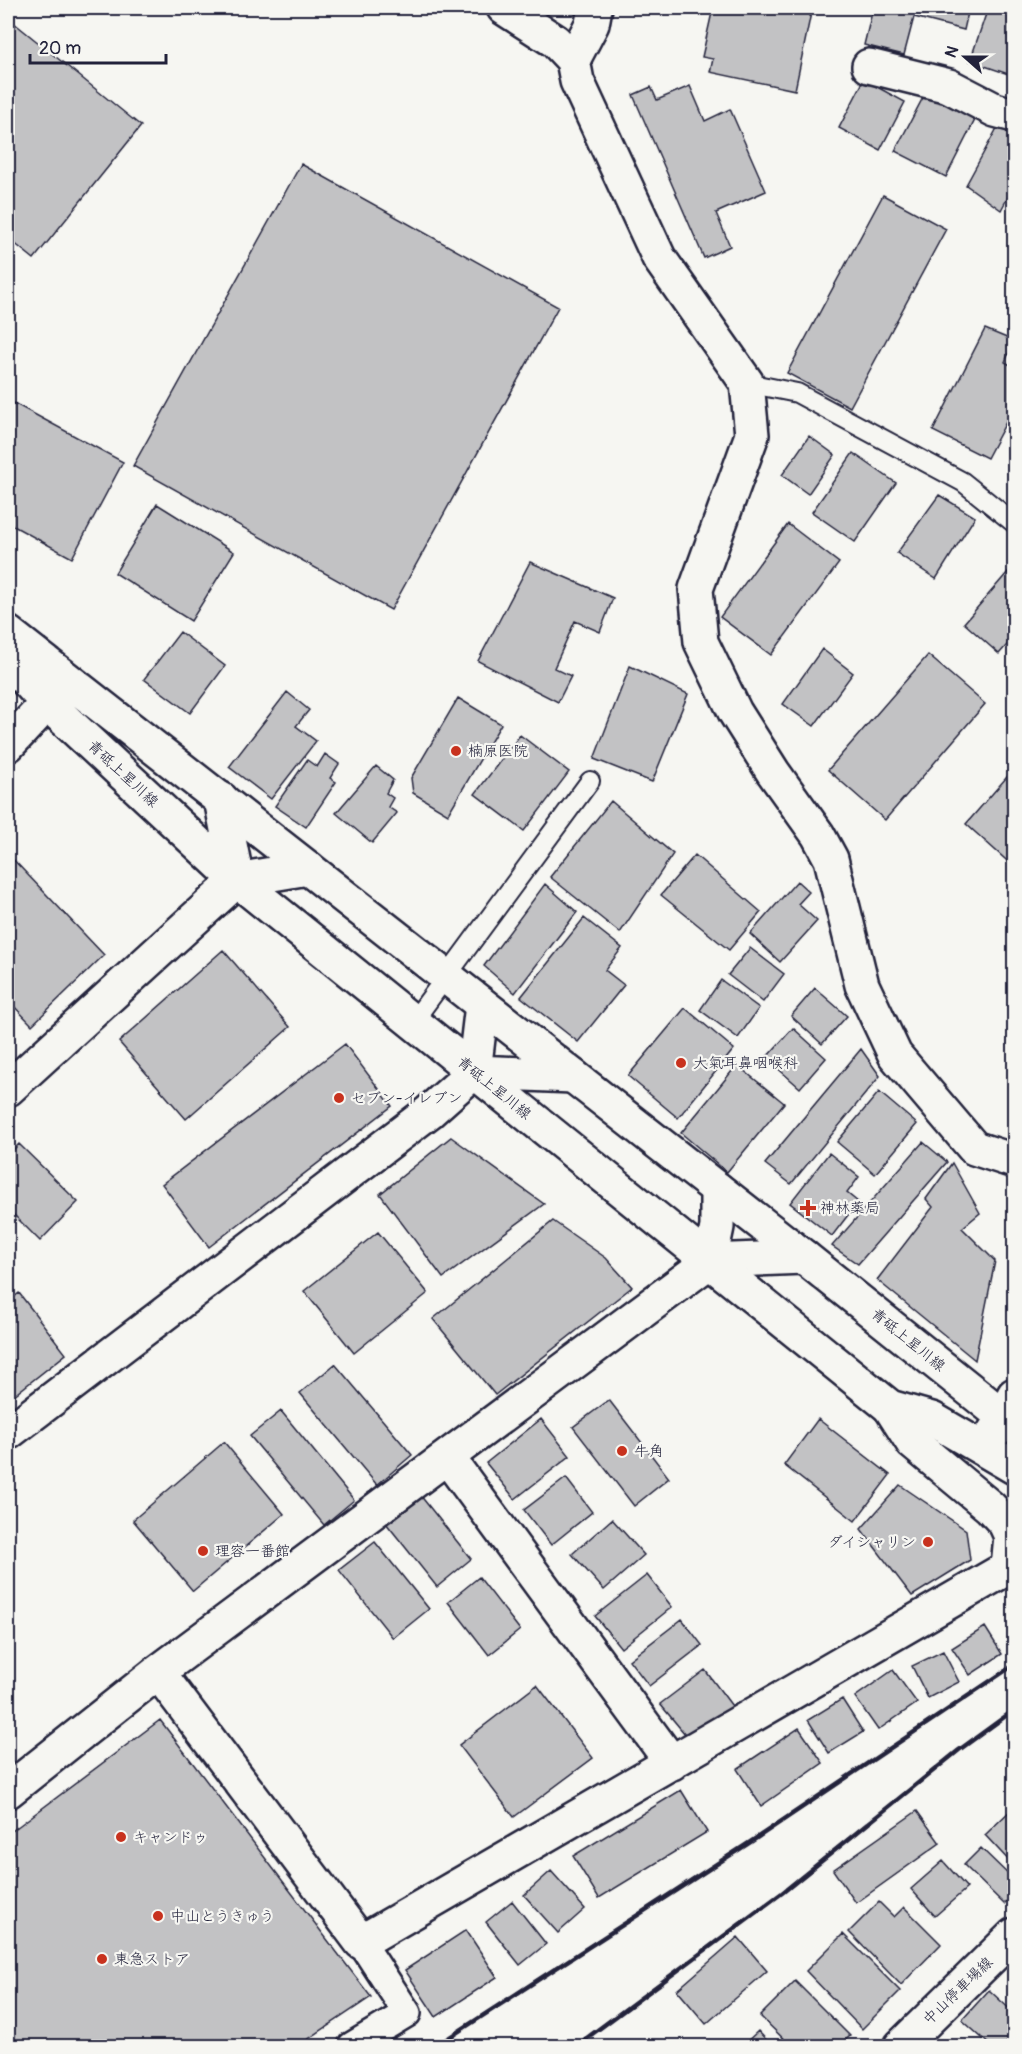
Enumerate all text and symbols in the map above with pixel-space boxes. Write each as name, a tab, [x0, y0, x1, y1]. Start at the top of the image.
scale bar	[30, 27, 166, 65]
north arrow	[935, 27, 995, 87]
text: 20 m	[39, 37, 81, 60]
text: N	[941, 43, 963, 61]
street label: 青砥上星川線	[84, 736, 162, 812]
place label: 楠原医院	[468, 742, 528, 761]
marker: 楠原医院	[449, 744, 463, 758]
street label: 青砥上星川線	[453, 1052, 535, 1124]
place label: 大氣耳鼻咽喉科	[693, 1054, 798, 1073]
marker: 大氣耳鼻咽喉科	[674, 1056, 688, 1070]
place label: セブン-イレブン	[351, 1089, 462, 1108]
marker: セブン-イレブン	[332, 1091, 346, 1105]
place label: 神林薬局	[820, 1199, 880, 1218]
marker: 神林薬局	[801, 1201, 815, 1215]
street label: 青砥上星川線	[867, 1304, 949, 1376]
place label: 牛角	[634, 1442, 664, 1461]
marker: 牛角	[615, 1444, 629, 1458]
place label: ダイシャリン	[828, 1533, 916, 1552]
marker: ダイシャリン	[921, 1535, 935, 1549]
place label: 理容一番館	[215, 1542, 290, 1561]
marker: 理容一番館	[196, 1544, 210, 1558]
place label: キャンドゥ	[133, 1828, 208, 1847]
marker: キャンドゥ	[114, 1830, 128, 1844]
place label: 中山とうきゅう	[170, 1907, 275, 1926]
marker: 中山とうきゅう	[151, 1909, 165, 1923]
place label: 東急ストア	[114, 1950, 190, 1969]
marker: 東急ストア	[95, 1952, 109, 1966]
street label: 中山停車場線	[919, 1953, 997, 2029]

